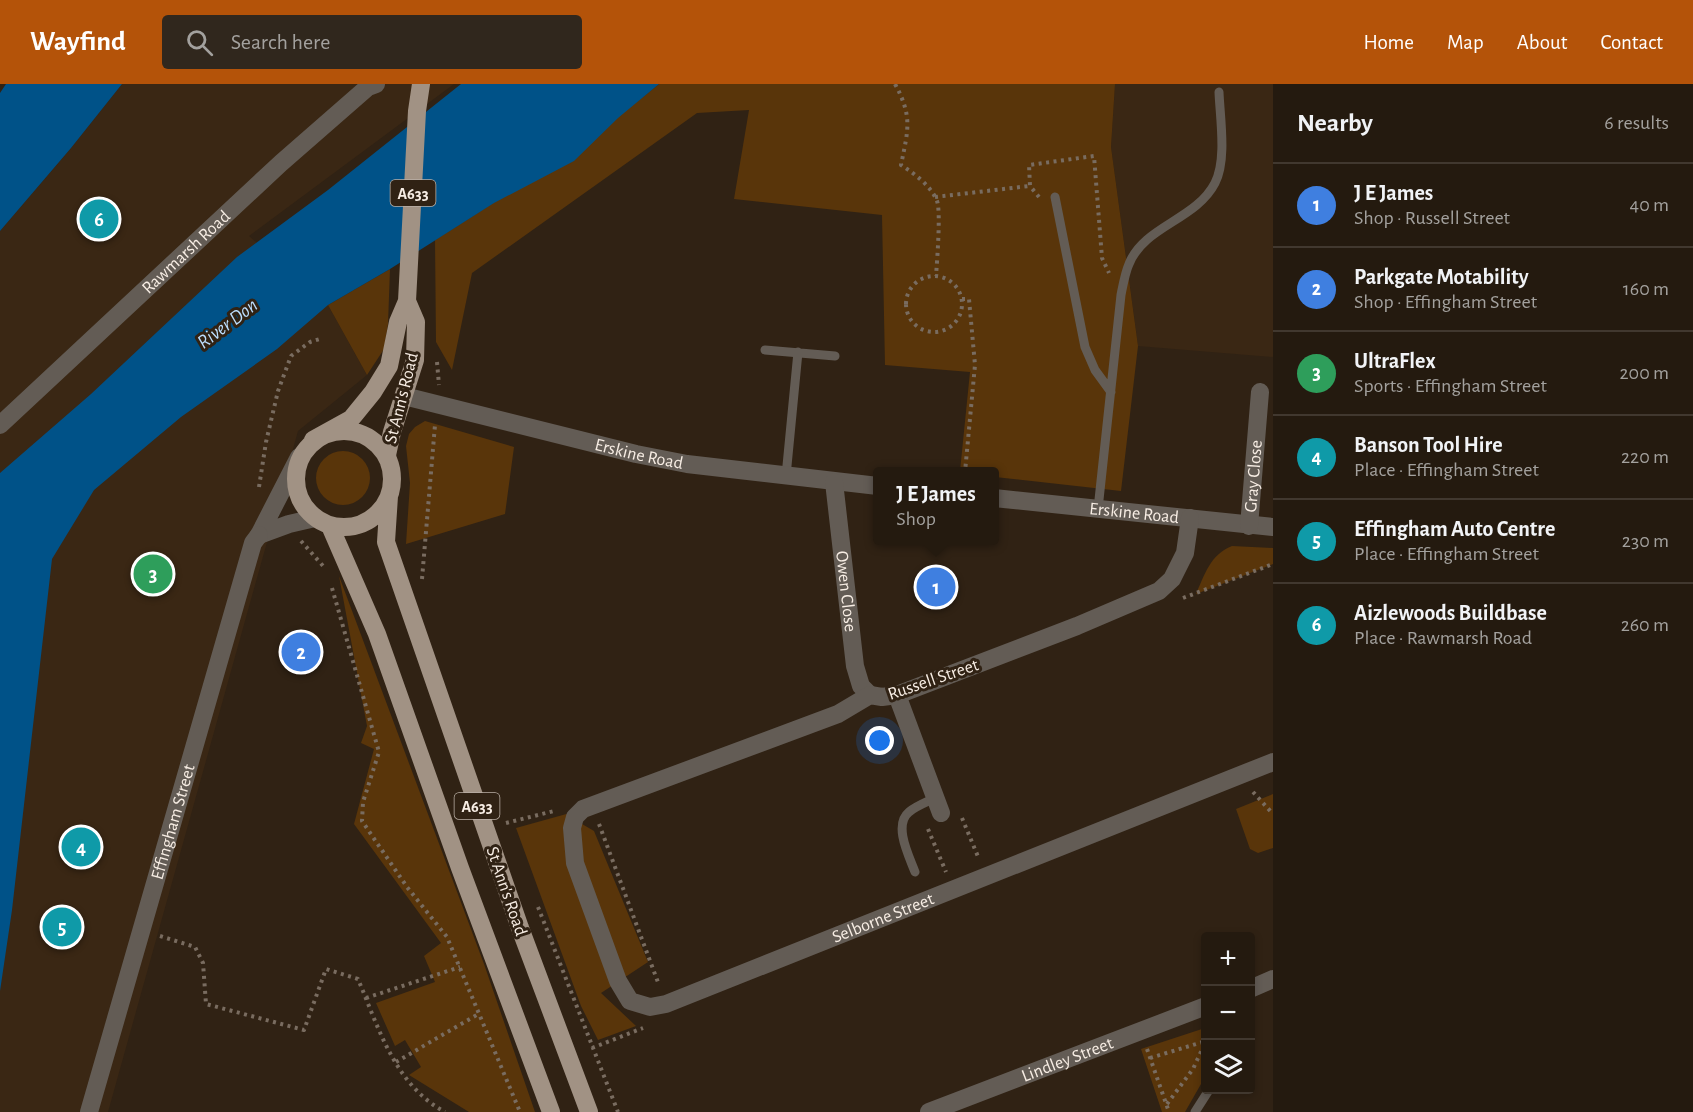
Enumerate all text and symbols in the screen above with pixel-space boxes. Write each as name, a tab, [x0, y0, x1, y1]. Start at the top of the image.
search box	[162, 15, 582, 69]
icon: search	[183, 26, 216, 59]
text: Wayfind	[30, 28, 126, 56]
text: Search here	[231, 31, 330, 53]
text: Home	[1363, 32, 1414, 53]
text: Map	[1447, 32, 1484, 53]
text: About	[1517, 32, 1567, 53]
text: Contact	[1600, 32, 1663, 53]
text: Nearby	[1297, 110, 1373, 136]
text: 6 results	[1604, 113, 1669, 133]
road number: A633	[390, 180, 436, 206]
text: J E James	[1354, 182, 1433, 204]
text: 1	[1313, 195, 1320, 215]
text: 40 m	[1630, 195, 1669, 215]
pin: 6	[80, 196, 118, 242]
street label: Rawmarsh Road	[139, 207, 234, 298]
text: Shop · Russell Street	[1354, 208, 1510, 228]
text: Parkgate Motability	[1354, 266, 1529, 288]
text: 2	[1312, 279, 1321, 299]
text: 160 m	[1623, 279, 1669, 299]
text: Shop · Effingham Street	[1354, 292, 1537, 312]
water label: River Don	[194, 295, 261, 353]
text: UltraFlex	[1354, 350, 1436, 372]
street label: St Ann's Road	[382, 351, 422, 446]
text: 3	[1312, 363, 1321, 383]
text: 200 m	[1619, 363, 1669, 383]
text: Sports · Effingham Street	[1354, 376, 1547, 396]
text: Banson Tool Hire	[1354, 434, 1503, 456]
street label: Erskine Road	[593, 436, 685, 473]
street label: Gray Close	[1242, 439, 1266, 513]
text: 4	[1311, 447, 1322, 467]
text: 220 m	[1621, 447, 1669, 467]
text: Place · Effingham Street	[1354, 460, 1539, 480]
popup	[873, 467, 999, 545]
text: J E James	[896, 483, 976, 505]
street label: Erskine Road	[1088, 500, 1180, 527]
text: Shop	[896, 509, 936, 529]
text: Effingham Auto Centre	[1354, 518, 1555, 540]
text: 5	[1312, 531, 1321, 551]
text: 230 m	[1622, 531, 1669, 551]
text: Place · Effingham Street	[1354, 544, 1539, 564]
street label: Owen Close	[832, 550, 859, 633]
pin: 3	[134, 552, 172, 596]
pin: 1	[916, 564, 956, 610]
text: Aizlewoods Buildbase	[1354, 602, 1547, 624]
text: 6	[1312, 615, 1321, 635]
text: 260 m	[1621, 615, 1669, 635]
text: Place · Rawmarsh Road	[1354, 628, 1532, 648]
pin: 2	[282, 630, 320, 674]
street label: Russell Street	[886, 656, 981, 704]
your location	[865, 726, 894, 755]
street label: Effingham Street	[148, 762, 199, 882]
road number: A633	[454, 793, 500, 819]
pin: 4	[62, 824, 100, 870]
street label: St Ann's Road	[482, 844, 530, 938]
street label: Selborne Street	[830, 890, 937, 947]
pin: 5	[42, 904, 82, 950]
map controls	[1201, 932, 1255, 1094]
button: +	[1201, 932, 1255, 986]
button: −	[1201, 986, 1255, 1040]
street label: Lindley Street	[1019, 1034, 1116, 1086]
button: layers	[1201, 1040, 1255, 1094]

